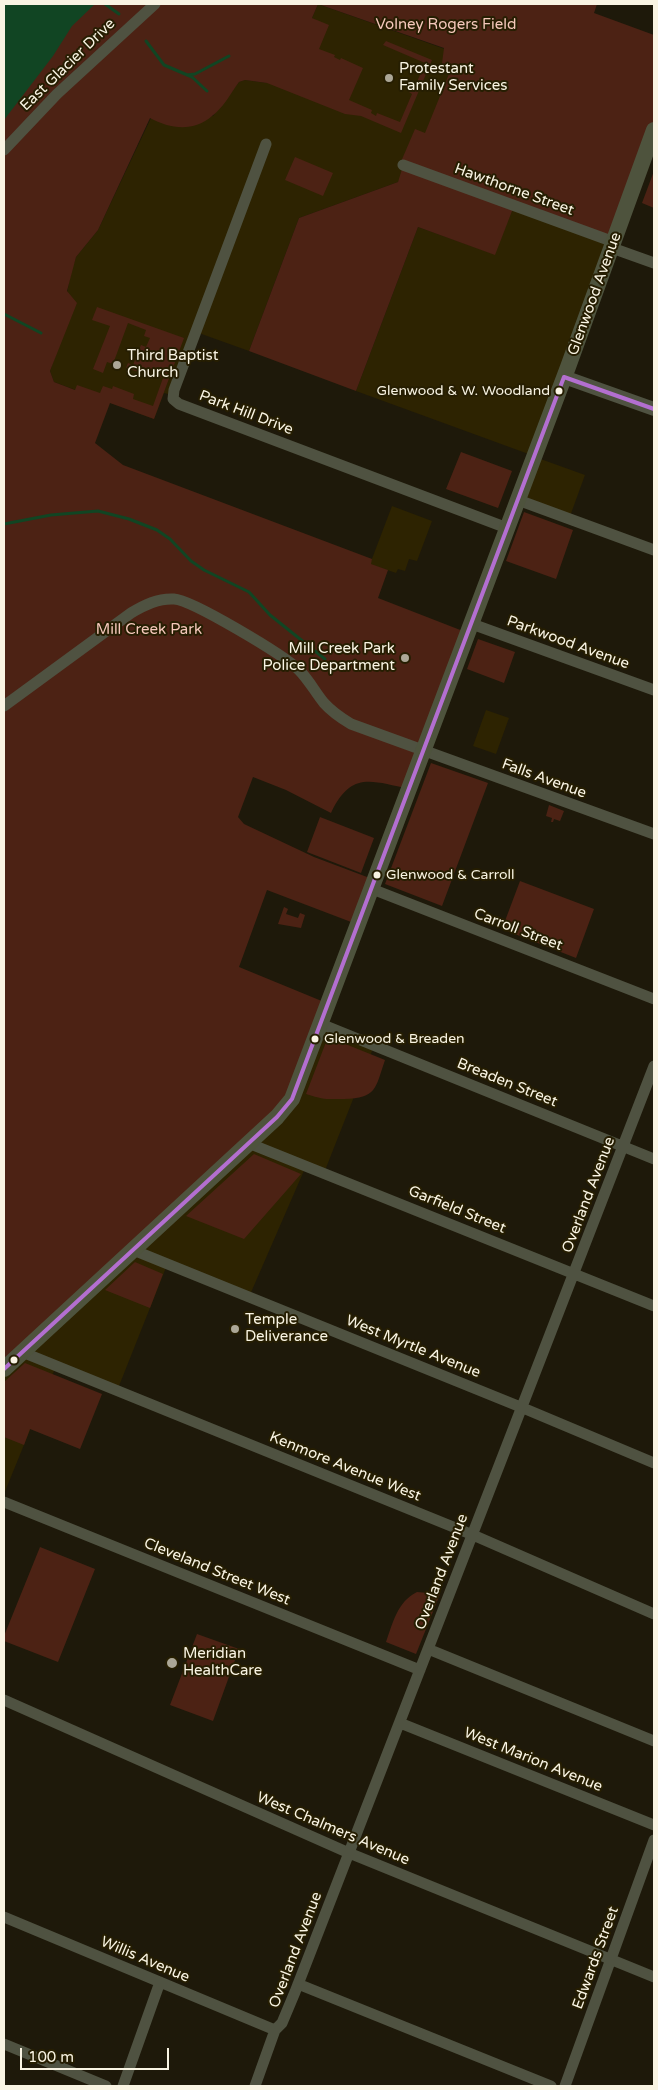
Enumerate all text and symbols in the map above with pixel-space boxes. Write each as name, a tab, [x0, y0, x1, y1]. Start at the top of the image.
street label: East Glacier Drive	[17, 15, 119, 115]
park label: Volney Rogers Field	[376, 16, 516, 34]
place label: Protestant Family Services	[399, 60, 507, 95]
marker: Protestant Family Services	[383, 72, 395, 84]
street label: Hawthorne Street	[452, 160, 576, 220]
street label: Glenwood Avenue	[564, 230, 626, 358]
place label: Third Baptist Church	[127, 347, 218, 382]
marker: Third Baptist Church	[111, 359, 123, 371]
place label: Glenwood & W. Woodland	[376, 383, 550, 399]
marker: Glenwood & W. Woodland	[554, 386, 564, 396]
street label: Park Hill Drive	[196, 387, 296, 439]
street label: Parkwood Avenue	[504, 612, 632, 674]
park label: Mill Creek Park	[96, 621, 202, 639]
place label: Mill Creek Park Police Department	[262, 640, 395, 675]
marker: Mill Creek Park Police Department	[399, 652, 411, 664]
street label: Falls Avenue	[499, 755, 589, 803]
place label: Glenwood & Carroll	[386, 867, 514, 883]
marker: Glenwood & Carroll	[372, 870, 382, 880]
street label: Carroll Street	[471, 905, 565, 955]
place label: Glenwood & Breaden	[324, 1031, 465, 1047]
marker: Glenwood & Breaden	[310, 1034, 320, 1044]
street label: Breaden Street	[454, 1055, 560, 1111]
street label: Overland Avenue	[559, 1135, 619, 1255]
street label: Garfield Street	[406, 1182, 508, 1238]
place label: Temple Deliverance	[245, 1311, 328, 1346]
street label: West Myrtle Avenue	[343, 1312, 483, 1382]
marker: Temple Deliverance	[229, 1323, 241, 1335]
unlabelled marker	[9, 1355, 19, 1365]
street label: Kenmore Avenue West	[267, 1428, 423, 1506]
street label: Overland Avenue	[412, 1512, 472, 1632]
street label: Cleveland Street West	[141, 1534, 293, 1610]
place label: Meridian HealthCare	[183, 1645, 262, 1680]
marker: Meridian HealthCare	[165, 1656, 179, 1670]
street label: West Marion Avenue	[461, 1724, 605, 1796]
street label: West Chalmers Avenue	[254, 1789, 412, 1869]
street label: Overland Avenue	[266, 1890, 326, 2010]
street label: Edwards Street	[569, 1904, 623, 2012]
street label: Willis Avenue	[98, 1933, 192, 1987]
scale bar	[22, 2038, 171, 2070]
text: 100 m	[28, 2048, 74, 2066]

